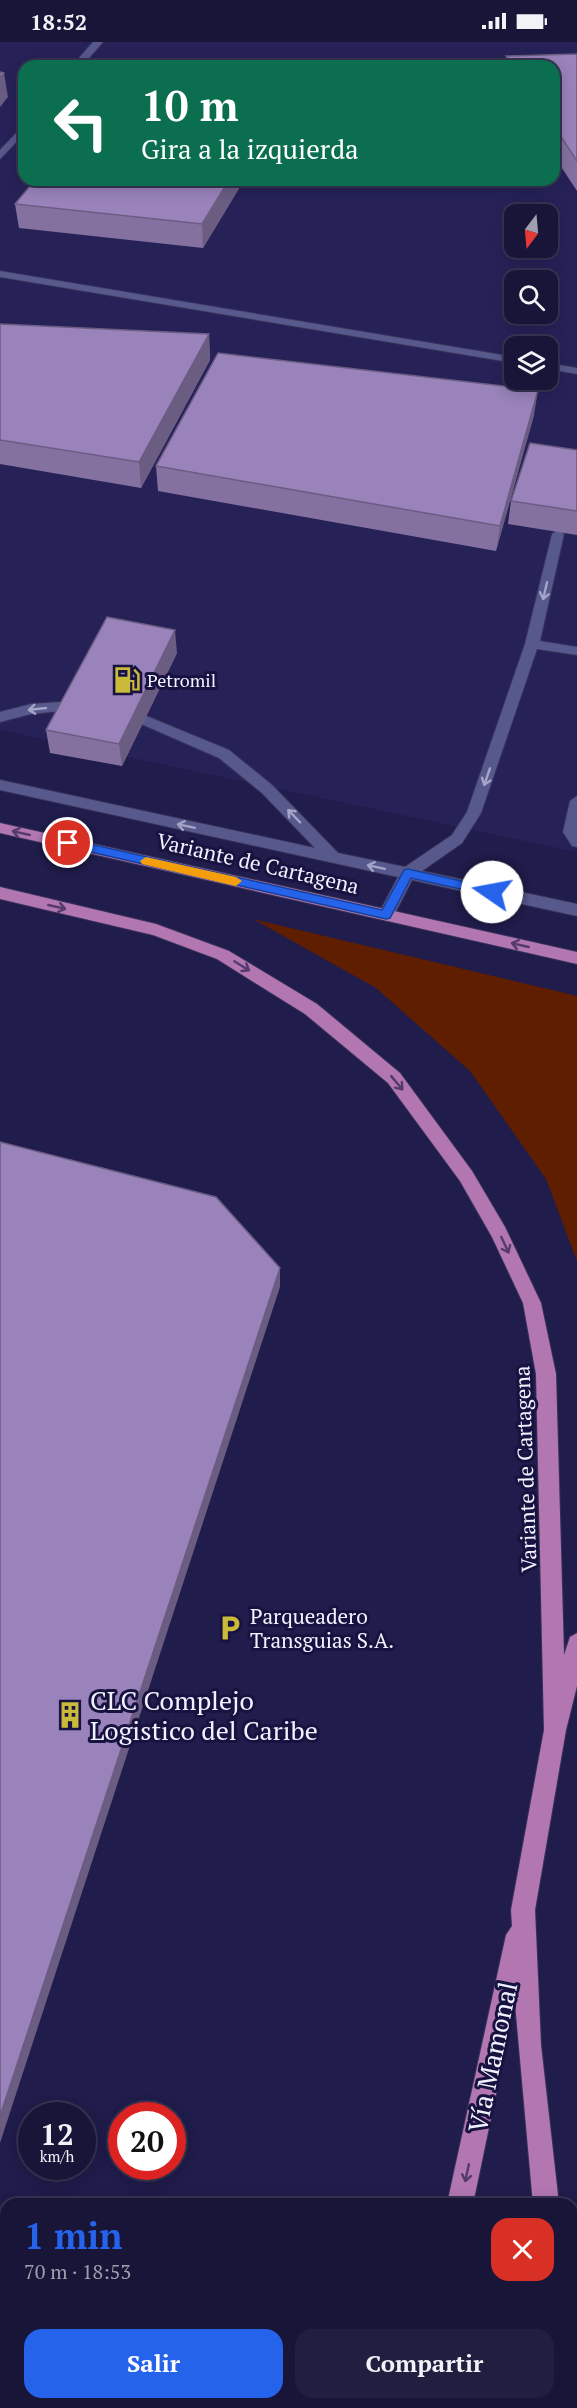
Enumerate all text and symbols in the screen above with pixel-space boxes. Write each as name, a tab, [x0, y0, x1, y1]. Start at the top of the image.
text: 18:52	[30, 7, 87, 36]
text: 10 m	[141, 77, 239, 133]
icon: left	[42, 84, 120, 162]
text: Gira a la izquierda	[141, 131, 359, 167]
north arrow	[504, 204, 558, 258]
map controls	[504, 204, 558, 390]
button: search	[504, 270, 558, 324]
button: layers	[504, 336, 558, 390]
one-way arrow	[538, 581, 550, 600]
fuel station icon: Petromil	[112, 665, 142, 695]
place label: Petromil	[147, 668, 216, 692]
one-way arrow	[28, 704, 48, 715]
one-way arrow	[480, 767, 491, 786]
one-way arrow	[287, 809, 301, 824]
pin	[42, 817, 93, 868]
one-way arrow	[176, 819, 195, 831]
icon: arrive	[51, 826, 84, 859]
street label: Variante de Cartagena	[154, 826, 362, 900]
one-way arrow	[12, 827, 31, 838]
position arrow	[460, 860, 524, 924]
one-way arrow	[367, 861, 386, 872]
one-way arrow	[47, 901, 66, 913]
one-way arrow	[511, 939, 530, 951]
one-way arrow	[233, 961, 250, 973]
one-way arrow	[390, 1075, 403, 1091]
one-way arrow	[499, 1235, 511, 1253]
street label: Variante de Cartagena	[507, 1365, 543, 1573]
place label: Parqueadero Transguias S.A.	[250, 1602, 394, 1654]
parking icon: Parqueadero Transguias S.A.	[215, 1613, 245, 1643]
place label: CLC Complejo Logistico del Caribe	[90, 1683, 318, 1747]
building icon: CLC Complejo Logistico del Caribe	[55, 1700, 85, 1730]
street label: Vía Mamonal	[459, 1979, 525, 2135]
speed limit sign: 20	[108, 2102, 186, 2180]
text: 12	[40, 2114, 74, 2154]
text: km/h	[40, 2146, 74, 2166]
one-way arrow	[461, 2163, 472, 2182]
text: 1 min	[24, 2212, 122, 2259]
button: close	[491, 2218, 554, 2281]
text: 70 m · 18:53	[24, 2258, 131, 2285]
button: Salir	[24, 2329, 283, 2398]
button: Compartir	[295, 2329, 554, 2398]

